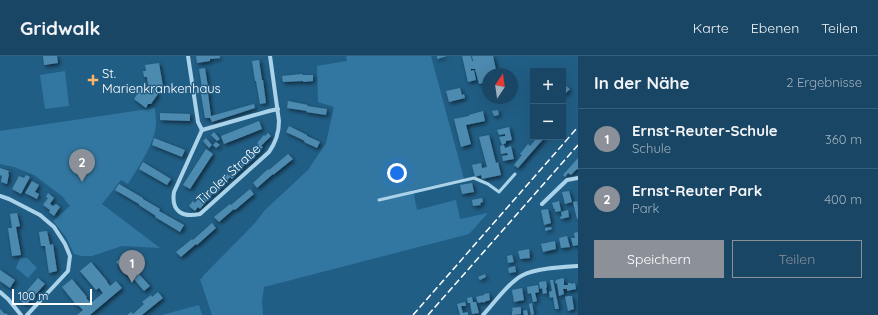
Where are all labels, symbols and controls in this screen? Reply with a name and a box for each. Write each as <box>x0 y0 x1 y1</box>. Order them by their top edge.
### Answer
text: Gridwalk <box>20 16 100 40</box>
text: Karte <box>693 19 729 37</box>
text: Ebenen <box>751 19 799 37</box>
text: Teilen <box>821 19 858 37</box>
place label: St. Marienkrankenhaus <box>102 65 221 96</box>
north arrow <box>482 68 518 104</box>
map controls <box>530 68 566 140</box>
button: + <box>530 68 566 104</box>
text: In der Nähe <box>594 72 690 93</box>
marker: St. Marienkrankenhaus <box>87 74 99 86</box>
text: 2 Ergebnisse <box>786 74 862 90</box>
button: − <box>530 104 566 140</box>
text: Ernst-Reuter-Schule <box>632 121 778 140</box>
text: 1 <box>604 131 610 147</box>
text: 360 m <box>825 131 862 147</box>
street label: Tiroler Straße <box>193 140 263 208</box>
text: Schule <box>632 140 671 156</box>
pin: 2 <box>69 149 95 182</box>
your location <box>387 163 407 183</box>
text: Ernst-Reuter Park <box>632 181 762 200</box>
text: 2 <box>603 191 611 207</box>
text: 400 m <box>824 191 862 207</box>
text: Park <box>632 200 660 216</box>
button: Speichern <box>594 240 724 278</box>
button: Teilen <box>732 240 862 278</box>
pin: 1 <box>119 250 145 283</box>
scale bar <box>12 287 92 306</box>
text: 100 m <box>18 289 48 303</box>

